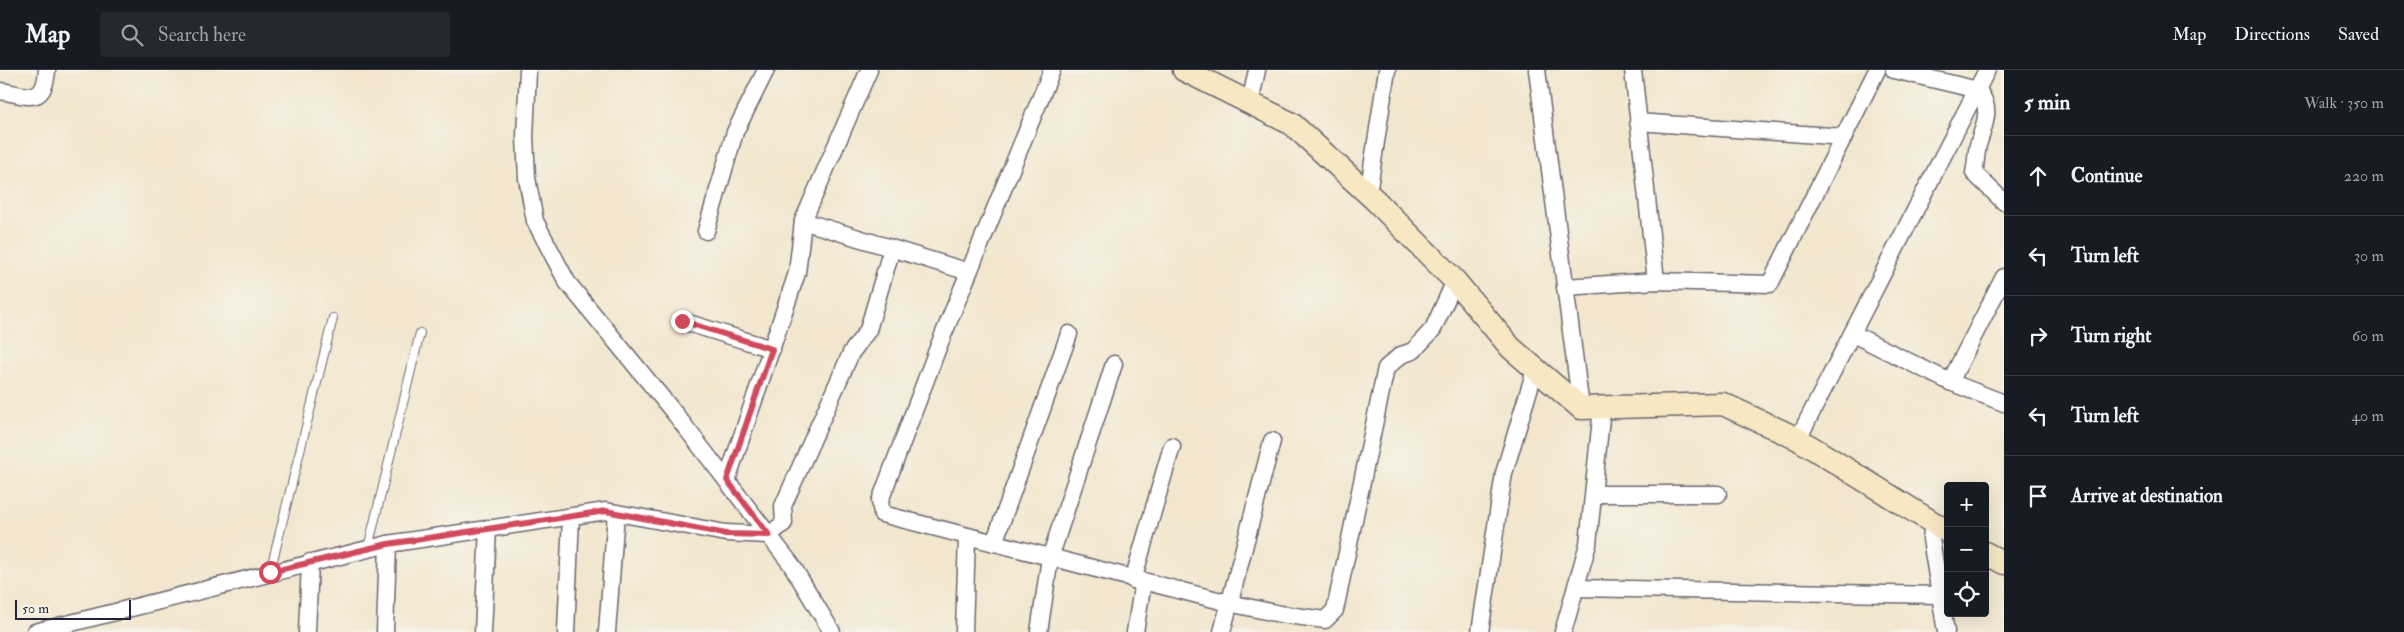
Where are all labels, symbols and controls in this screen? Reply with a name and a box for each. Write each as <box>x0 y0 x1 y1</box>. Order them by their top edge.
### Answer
search box <box>100 12 450 57</box>
text: Map <box>25 19 70 50</box>
icon: search <box>118 21 146 49</box>
text: Search here <box>158 23 246 47</box>
text: Map <box>2173 23 2206 46</box>
text: Directions <box>2234 23 2310 46</box>
text: Saved <box>2338 23 2379 46</box>
text: 5 min <box>2024 89 2070 116</box>
text: Walk · 350 m <box>2304 93 2384 113</box>
icon: ahead <box>2024 162 2052 190</box>
text: Continue <box>2071 164 2142 188</box>
text: 220 m <box>2344 166 2384 186</box>
icon: left <box>2024 242 2052 270</box>
text: Turn left <box>2071 244 2139 268</box>
text: 30 m <box>2354 246 2384 266</box>
route end <box>671 310 694 333</box>
icon: right <box>2024 322 2052 350</box>
text: Turn right <box>2071 324 2151 348</box>
text: 60 m <box>2352 326 2384 346</box>
icon: left <box>2024 402 2052 430</box>
text: Turn left <box>2071 404 2139 428</box>
text: 40 m <box>2351 406 2384 426</box>
map controls <box>1944 482 1989 617</box>
button: + <box>1944 482 1989 527</box>
icon: arrive <box>2024 482 2052 510</box>
text: Arrive at destination <box>2071 484 2223 508</box>
button: − <box>1944 527 1989 572</box>
route start <box>259 561 282 584</box>
button: locate <box>1944 572 1989 617</box>
scale bar <box>15 597 131 620</box>
text: 50 m <box>22 600 49 617</box>

